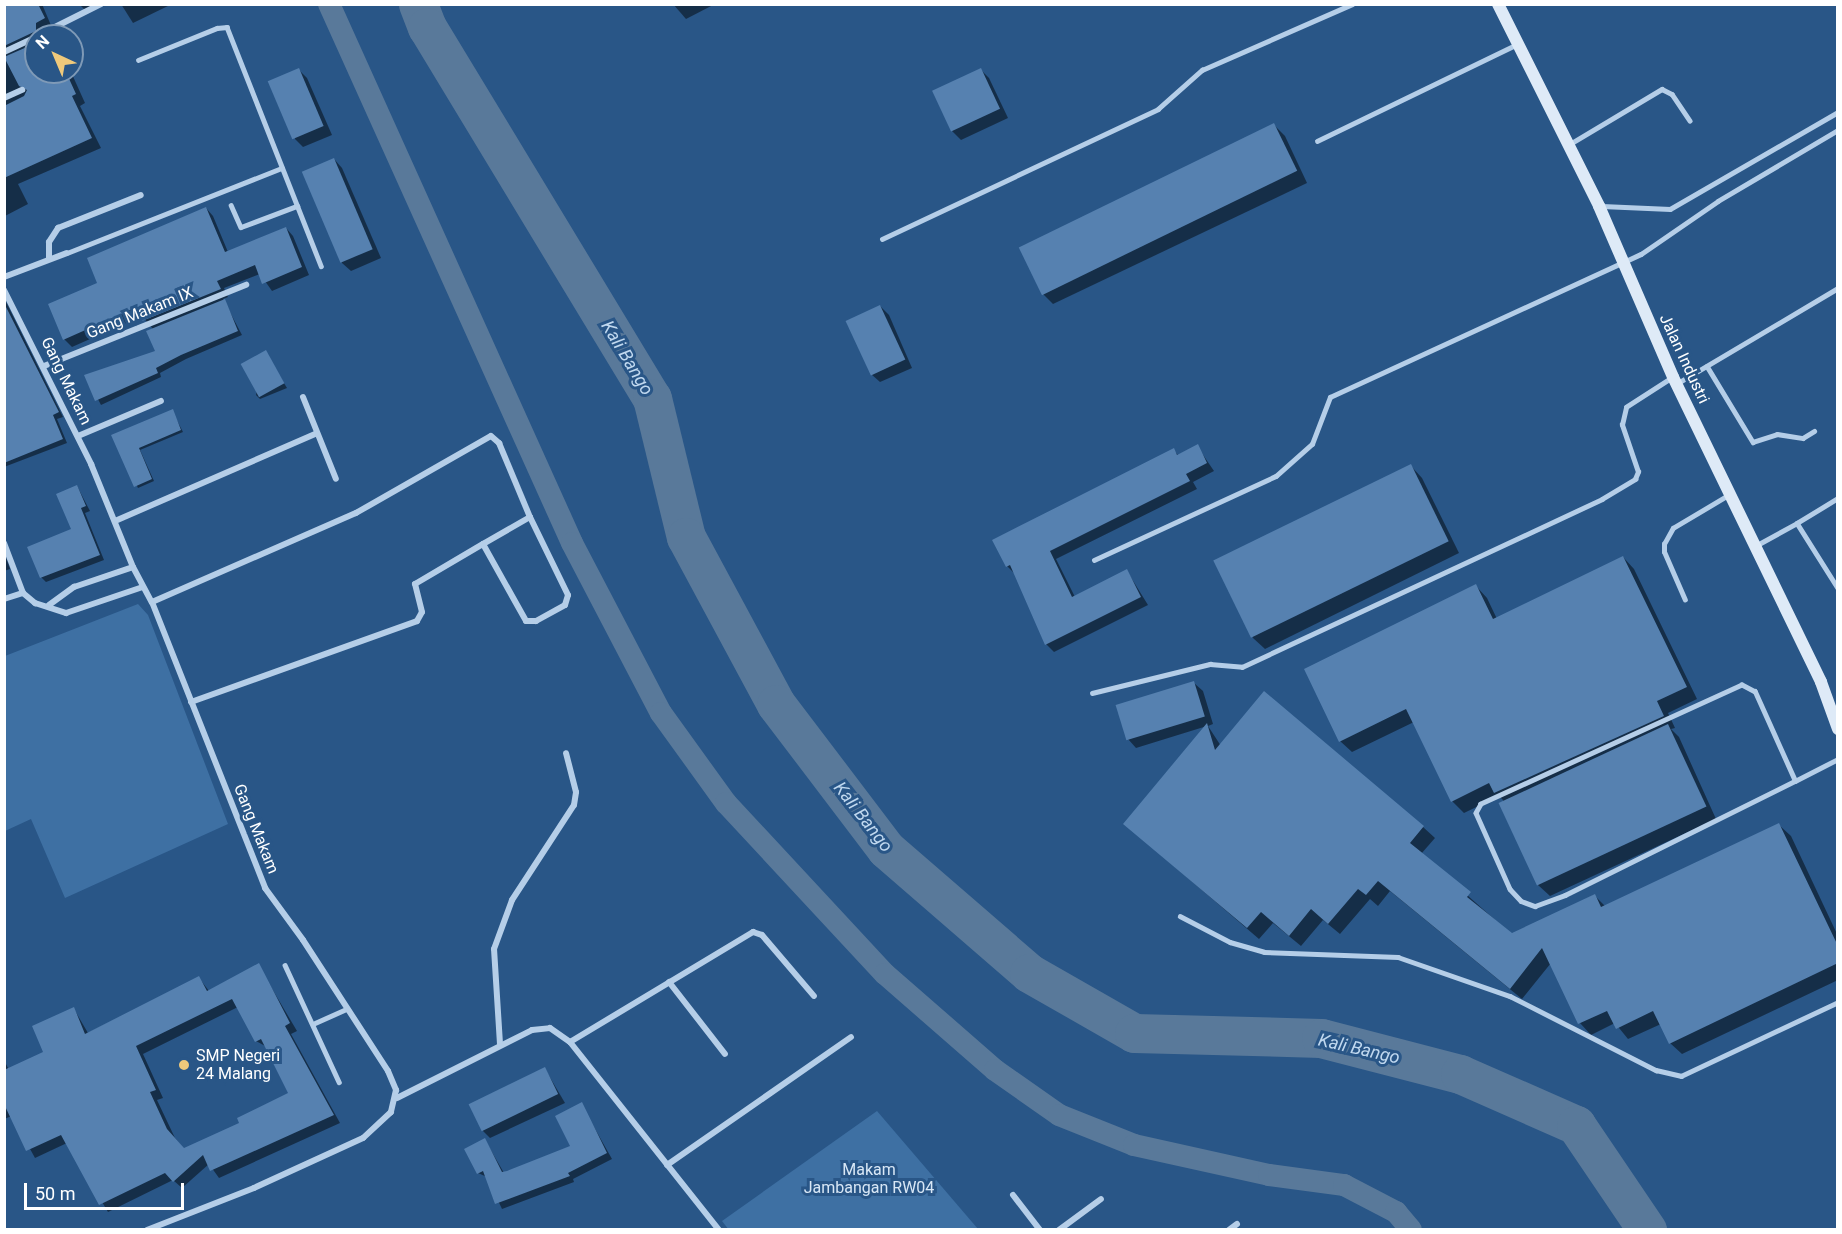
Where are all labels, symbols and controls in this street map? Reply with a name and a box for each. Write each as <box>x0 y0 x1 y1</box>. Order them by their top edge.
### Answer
north arrow <box>24 24 84 84</box>
text: N <box>32 31 53 53</box>
street label: Gang Makam IX <box>84 283 196 343</box>
street label: Jalan Industri <box>1655 311 1713 407</box>
water label: Kali Bango <box>596 317 658 399</box>
street label: Gang Makam <box>37 334 95 428</box>
water label: Kali Bango <box>829 778 897 856</box>
street label: Gang Makam <box>229 781 283 877</box>
water label: Kali Bango <box>1316 1029 1402 1069</box>
place label: SMP Negeri 24 Malang <box>196 1046 280 1084</box>
marker: SMP Negeri 24 Malang <box>177 1058 191 1072</box>
park label: Makam Jambangan RW04 <box>804 1160 934 1198</box>
scale bar <box>27 1171 188 1209</box>
text: 50 m <box>35 1183 75 1204</box>

